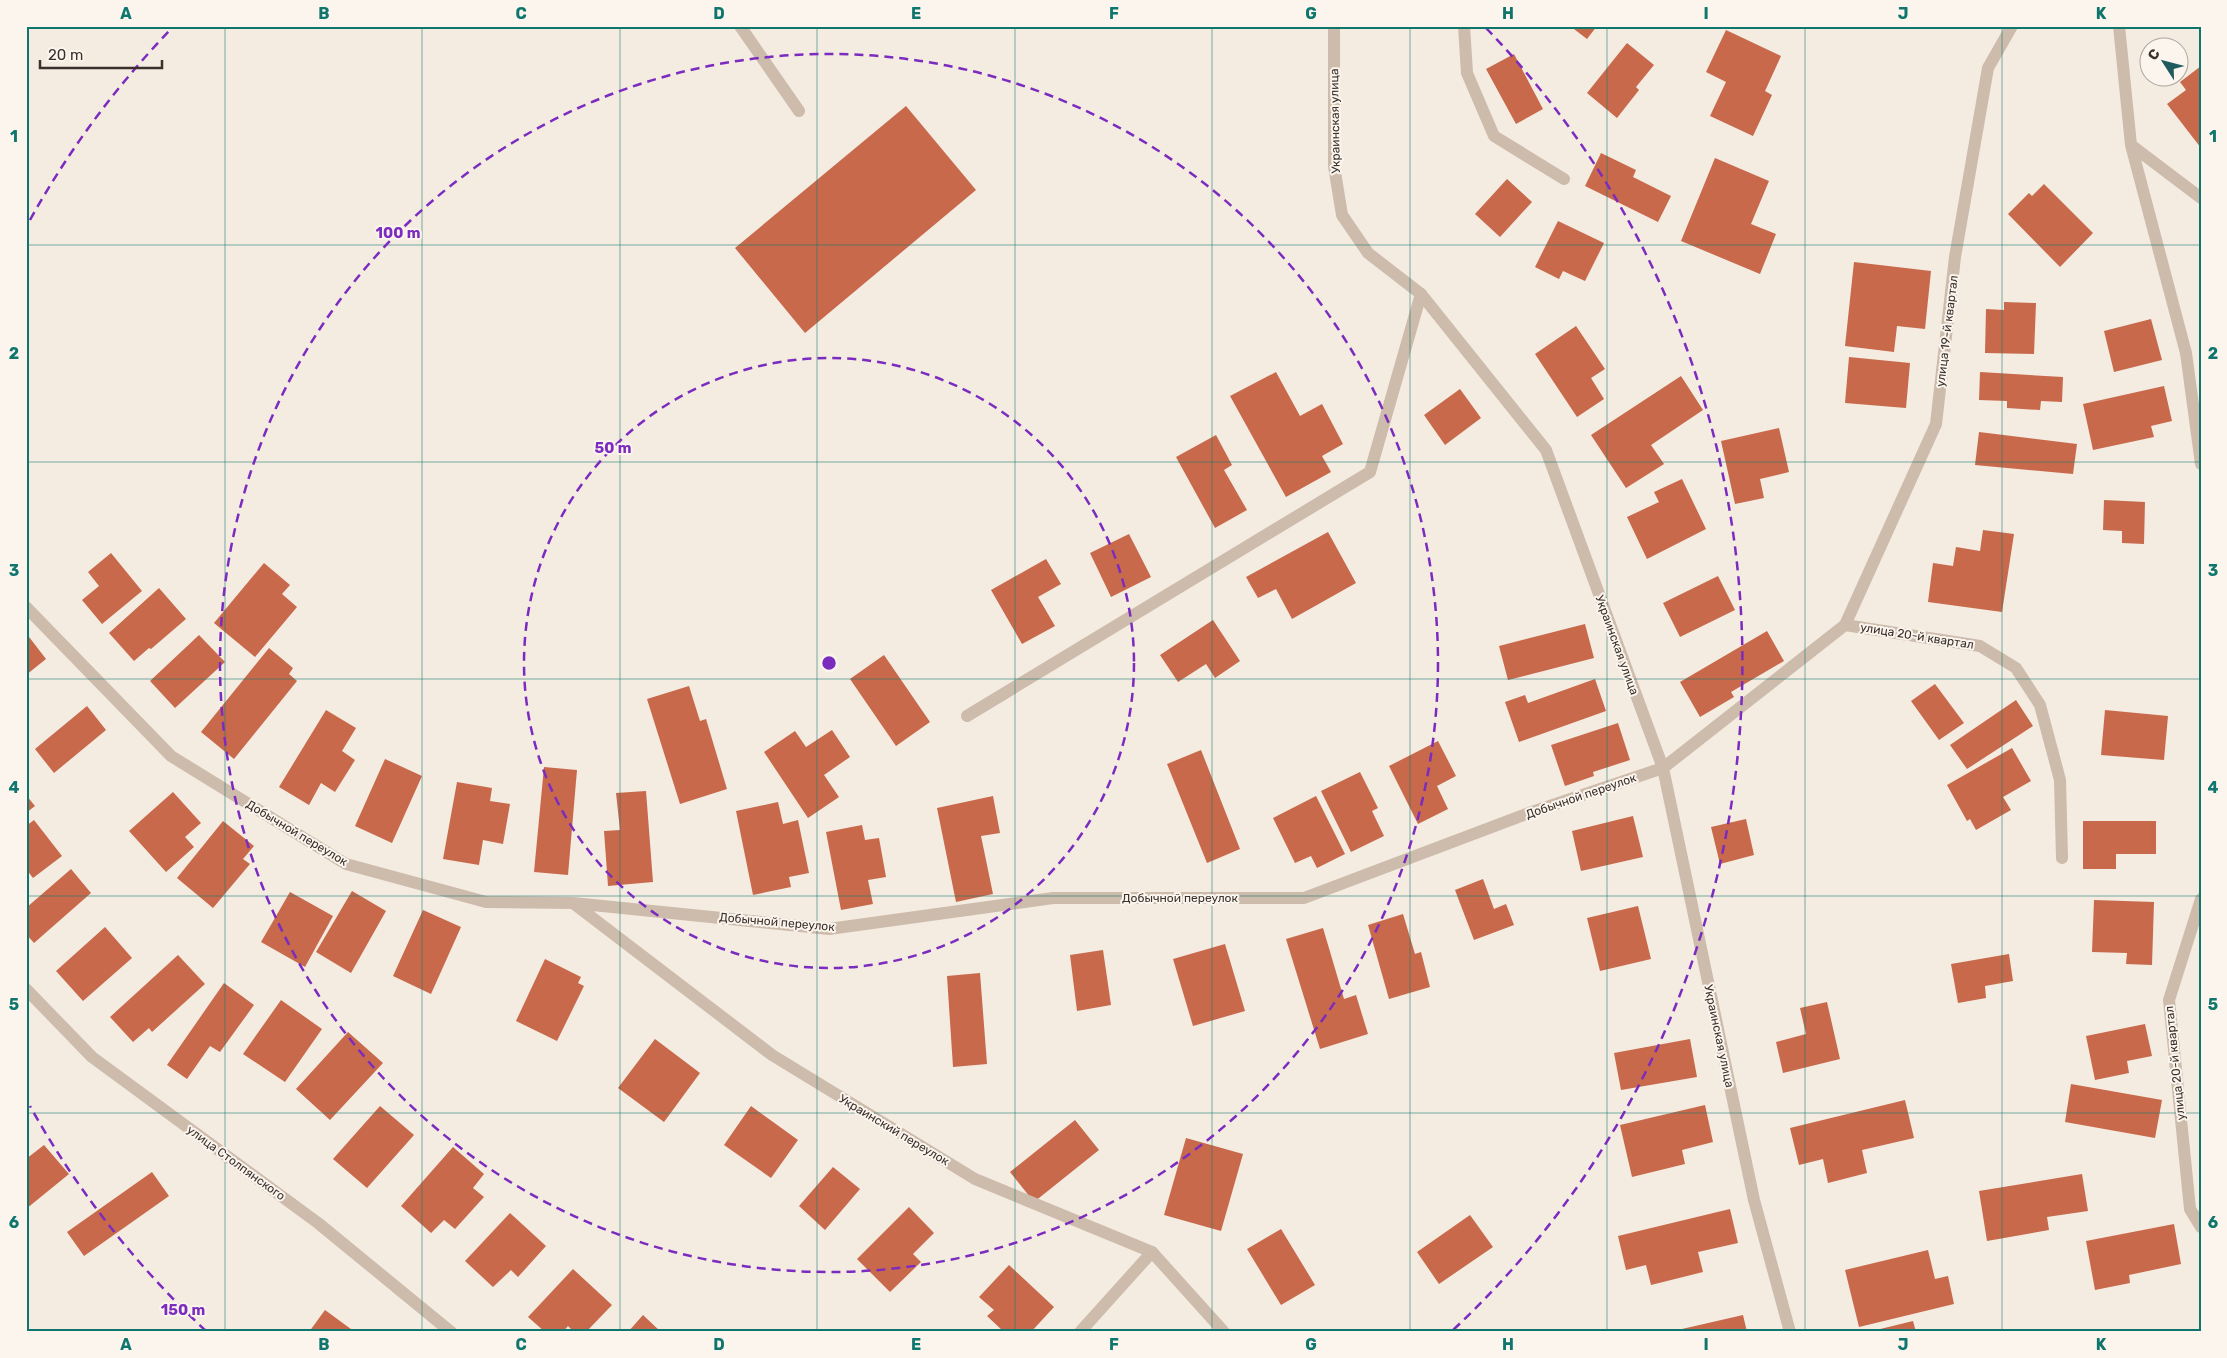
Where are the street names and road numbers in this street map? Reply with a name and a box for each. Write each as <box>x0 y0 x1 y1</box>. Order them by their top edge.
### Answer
street label: Украинская улица <box>1327 68 1343 174</box>
street label: улица 19-й квартал <box>1933 274 1961 388</box>
street label: Украинская улица <box>1592 593 1642 697</box>
street label: улица 20-й квартал <box>1859 620 1975 652</box>
street label: Добычной переулок <box>1524 770 1639 821</box>
street label: Добычной переулок <box>244 797 351 869</box>
street label: Добычной переулок <box>1122 891 1238 905</box>
street label: Добычной переулок <box>719 910 836 934</box>
street label: Украинская улица <box>1701 983 1737 1089</box>
street label: улица 20-й квартал <box>2162 1005 2188 1121</box>
street label: Украинский переулок <box>836 1092 952 1169</box>
street label: улица Столпянского <box>184 1123 288 1203</box>

